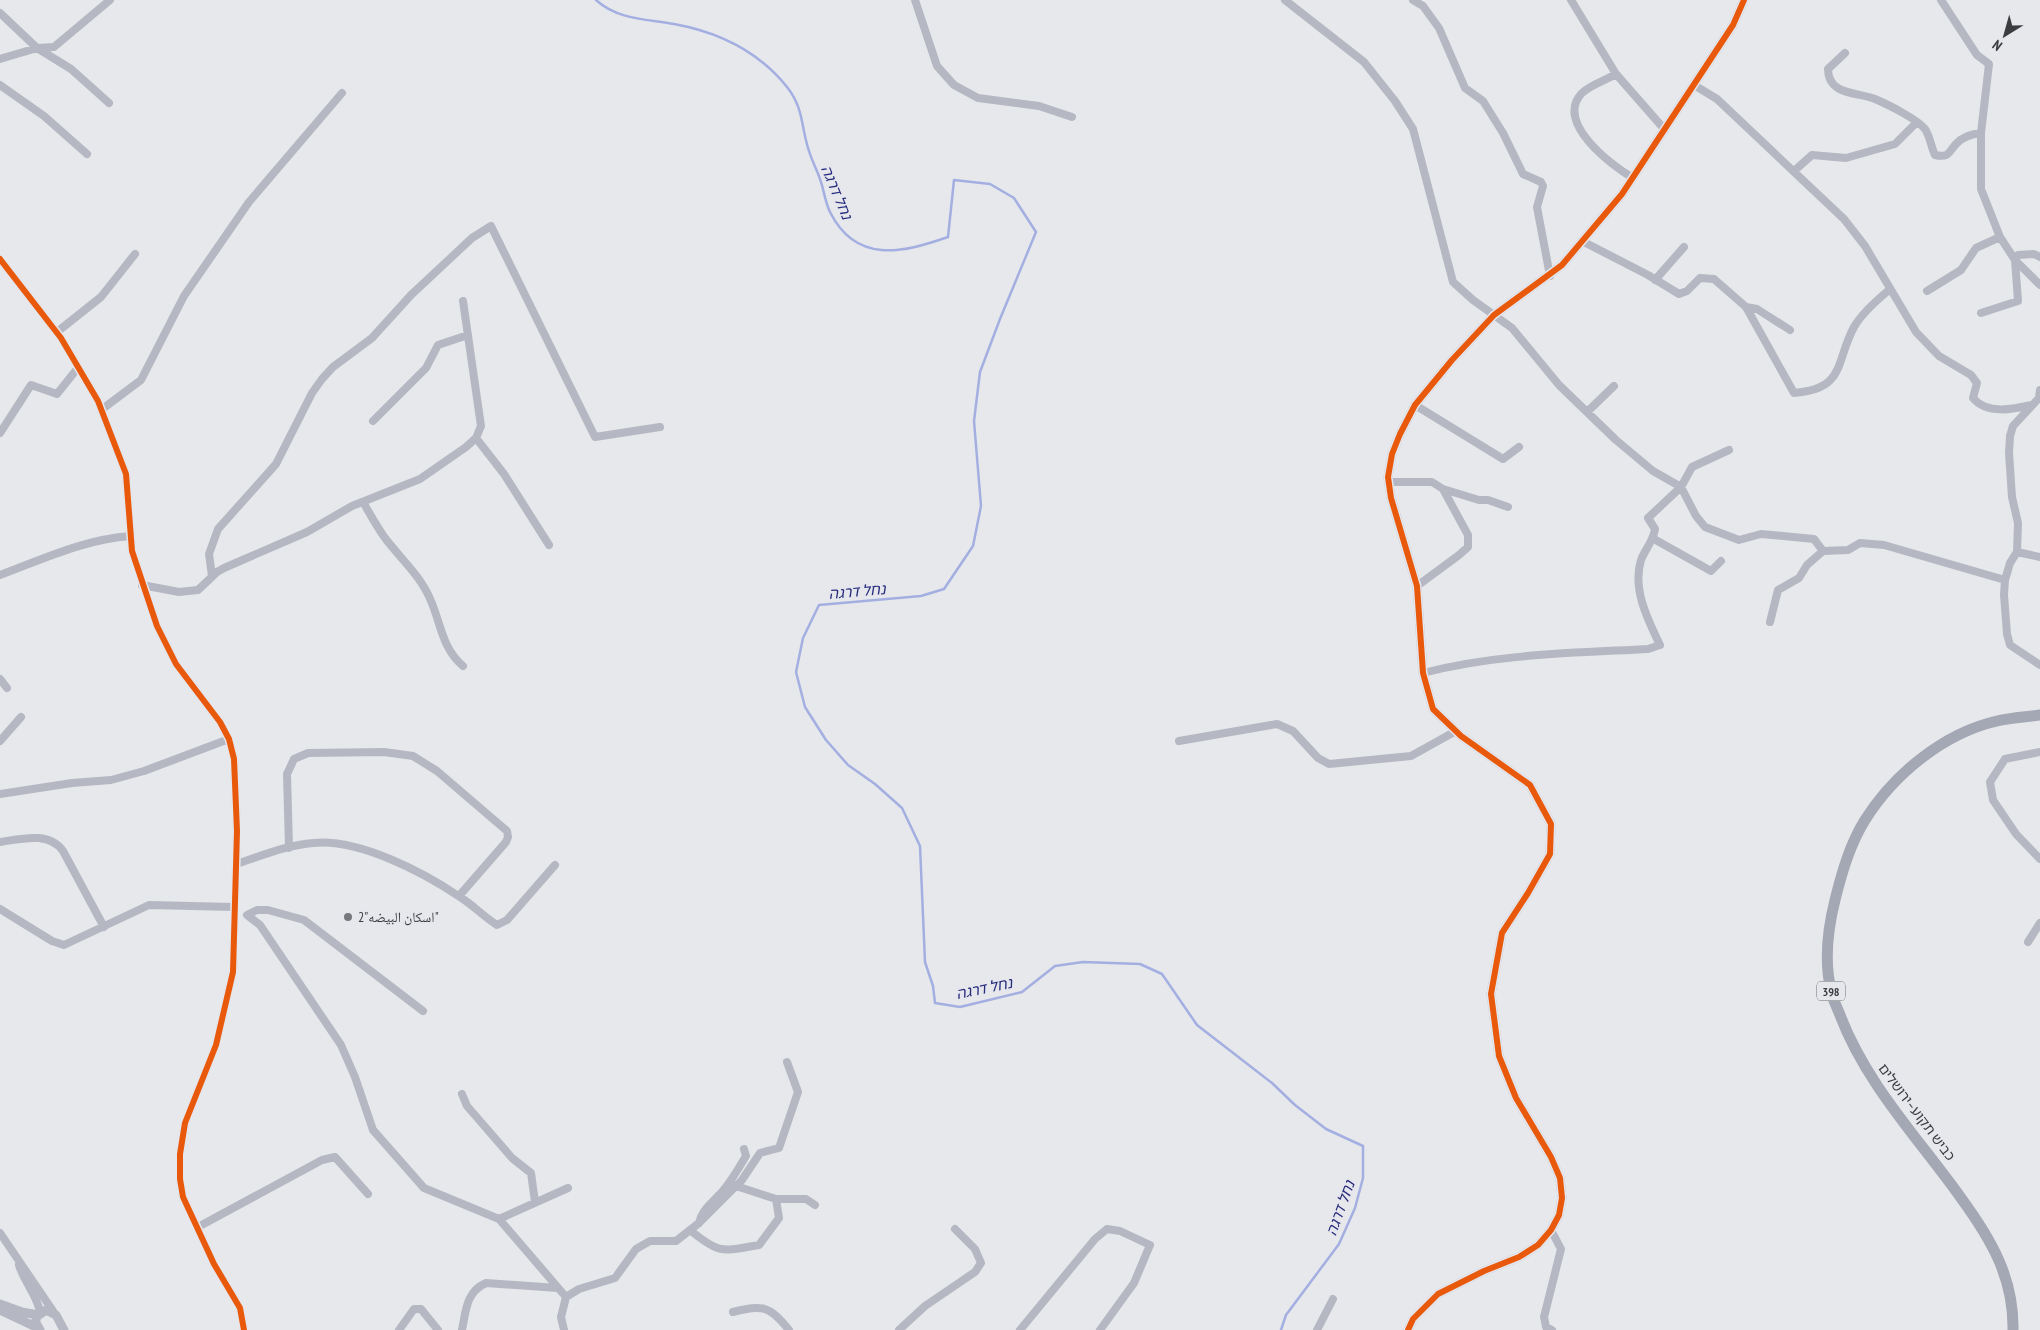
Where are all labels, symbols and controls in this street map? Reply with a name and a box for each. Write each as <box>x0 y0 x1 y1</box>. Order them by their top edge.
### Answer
north arrow <box>1980 10 2030 60</box>
text: N <box>1989 36 2006 55</box>
water label: נחל דרגה <box>817 162 857 223</box>
water label: נחל דרגה <box>828 579 888 603</box>
place label: اسكان البيضه"2" <box>358 908 439 926</box>
marker: اسكان البيضه"2" <box>342 911 354 923</box>
water label: נחל דרגה <box>954 973 1015 1003</box>
road number: 398 <box>1817 981 1845 1000</box>
street label: כביש תקוע–ירושלים <box>1875 1060 1959 1164</box>
water label: נחל דרגה <box>1321 1177 1359 1238</box>

